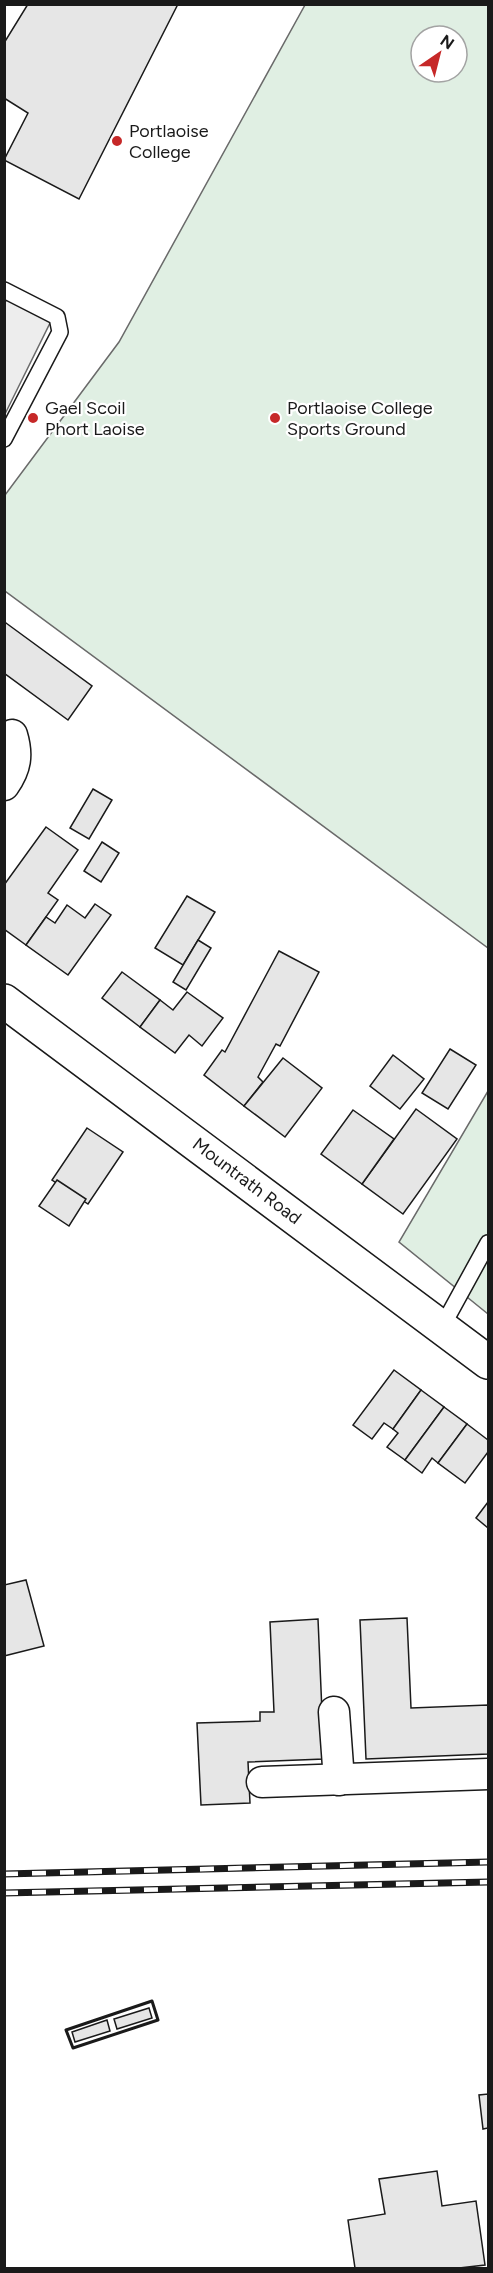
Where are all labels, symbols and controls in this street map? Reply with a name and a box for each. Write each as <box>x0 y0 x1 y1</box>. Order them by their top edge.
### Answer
north arrow <box>409 24 469 84</box>
text: N <box>437 31 458 53</box>
place label: Portlaoise College <box>129 120 209 163</box>
marker: Portlaoise College <box>110 134 124 148</box>
place label: Gael Scoil Phort Laoise <box>45 397 145 440</box>
place label: Portlaoise College Sports Ground <box>287 397 433 440</box>
marker: Gael Scoil Phort Laoise <box>26 411 40 425</box>
marker: Portlaoise College Sports Ground <box>268 411 282 425</box>
street label: Mountrath Road <box>188 1133 306 1229</box>

